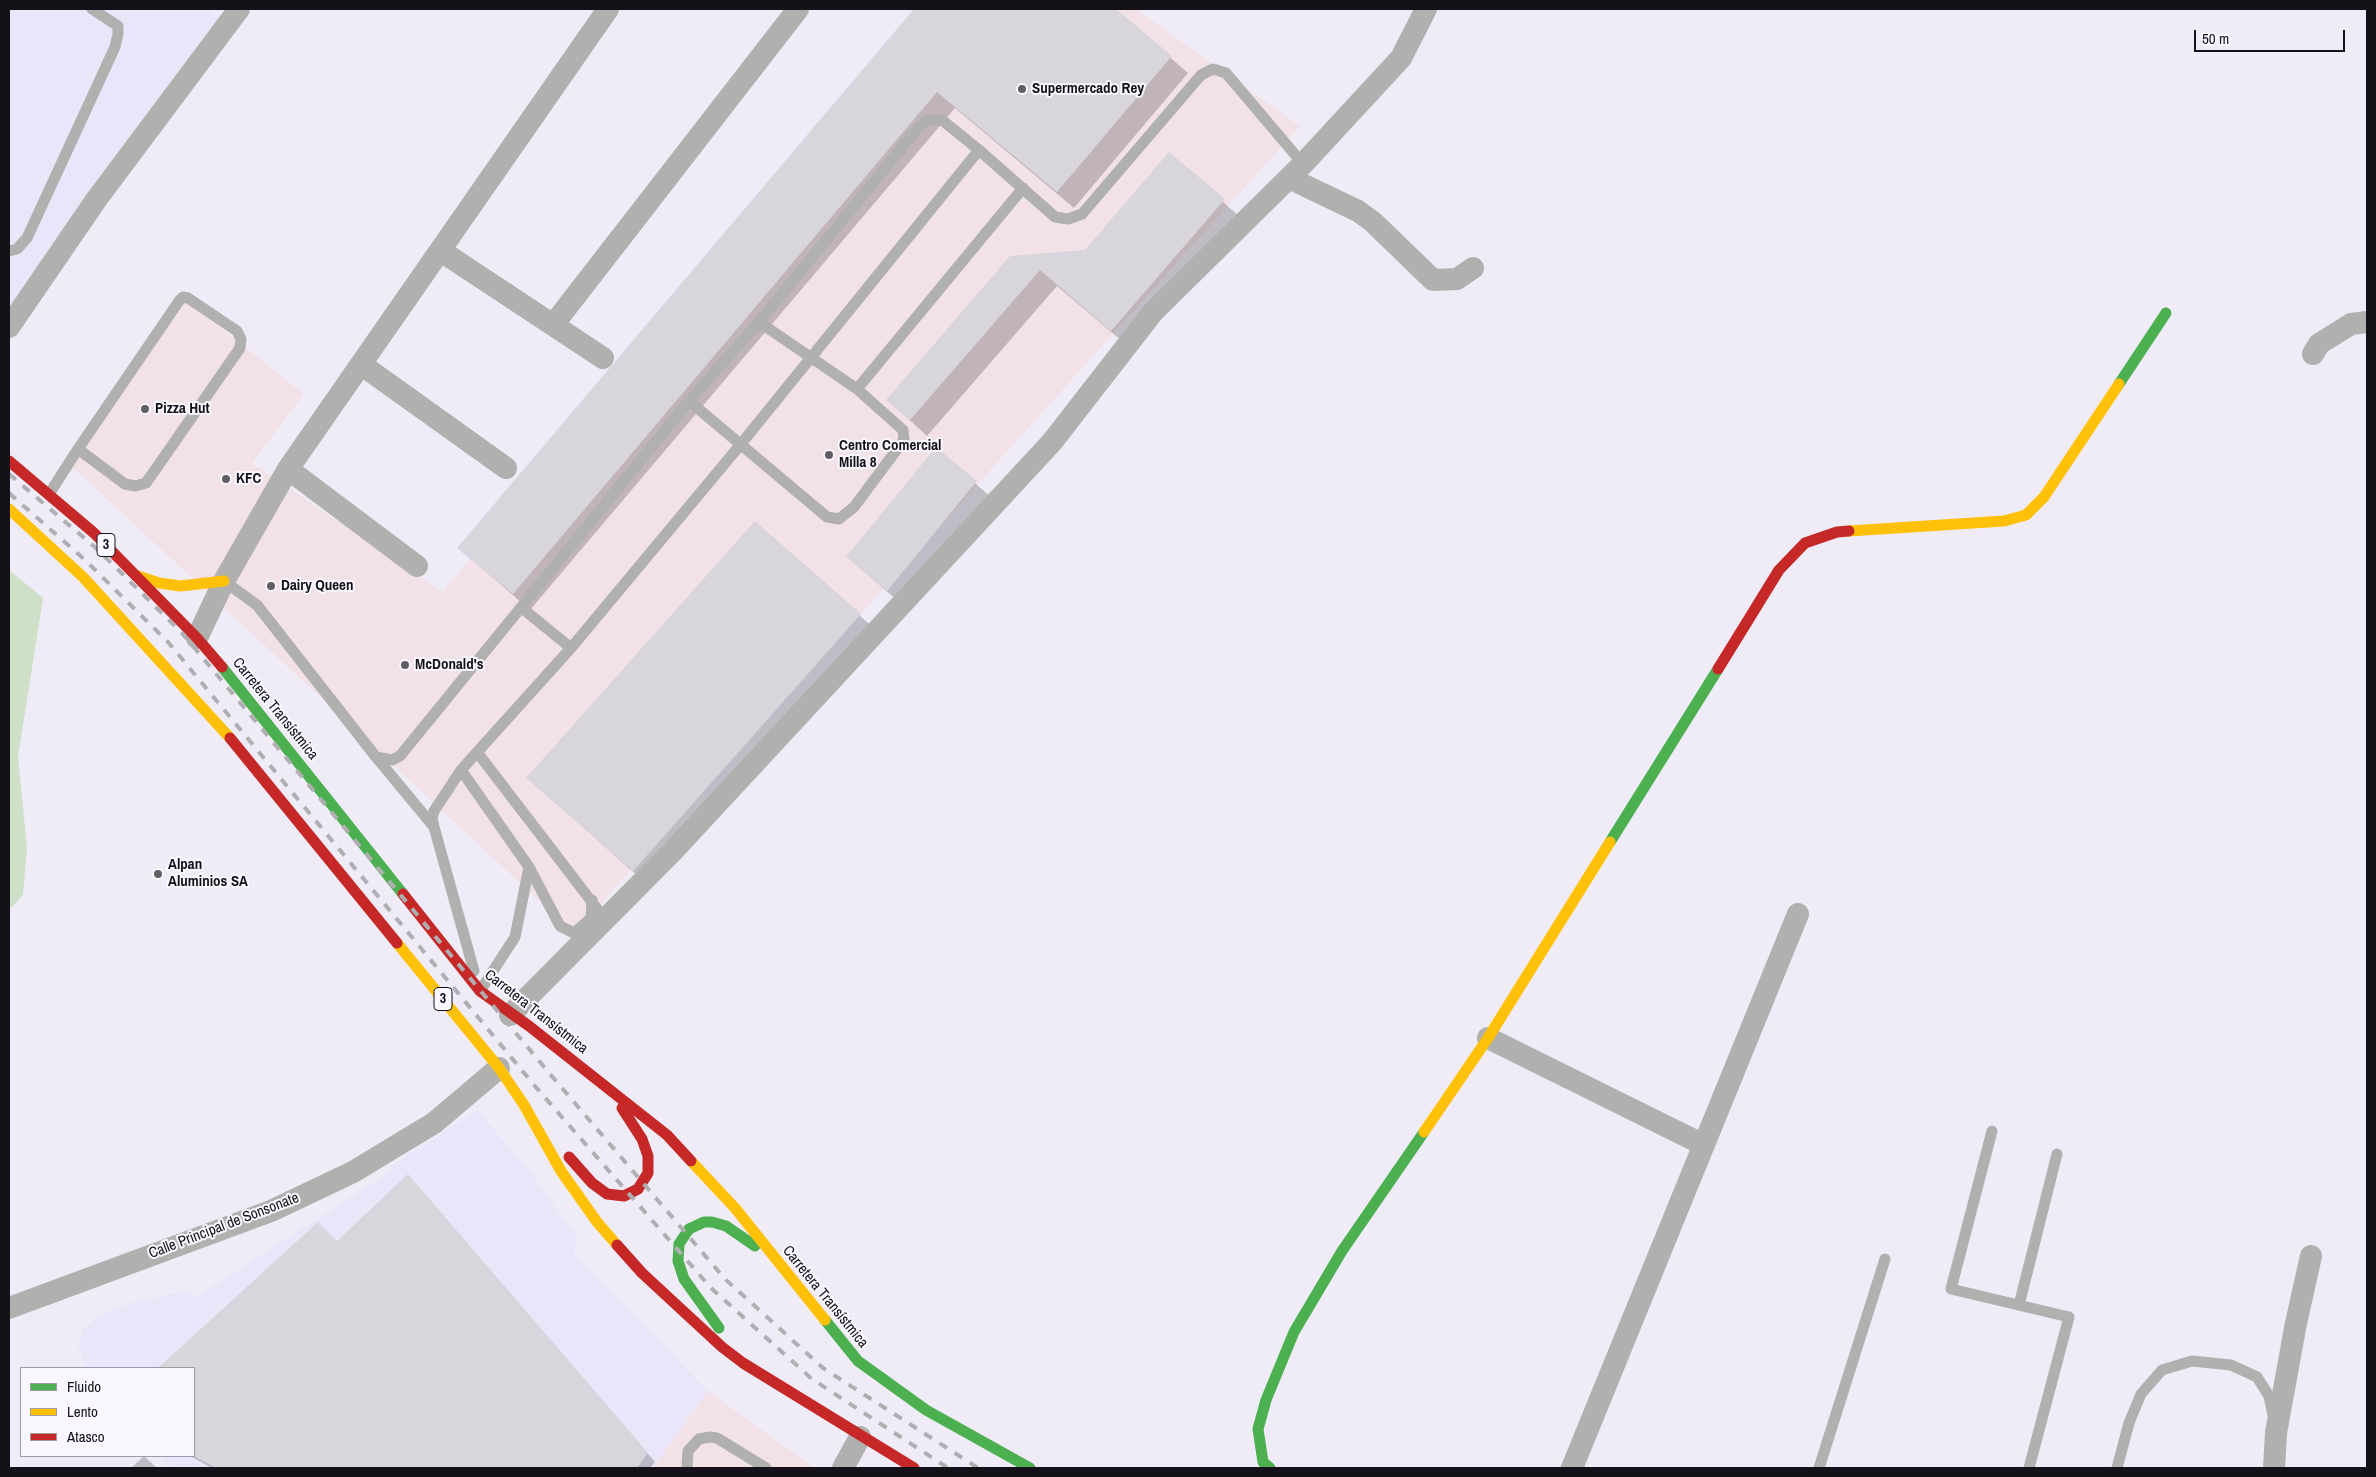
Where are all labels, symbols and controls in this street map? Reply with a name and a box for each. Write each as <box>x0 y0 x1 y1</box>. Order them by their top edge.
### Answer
scale bar <box>2196 20 2347 52</box>
text: 50 m <box>2202 28 2229 49</box>
place label: Supermercado Rey <box>1032 80 1144 98</box>
marker: Supermercado Rey <box>1016 83 1028 95</box>
place label: Pizza Hut <box>155 400 210 418</box>
marker: Pizza Hut <box>139 403 151 415</box>
place label: Centro Comercial Milla 8 <box>839 437 942 472</box>
marker: Centro Comercial Milla 8 <box>823 449 835 461</box>
place label: KFC <box>236 470 261 488</box>
marker: KFC <box>220 473 232 485</box>
road number: 3 <box>97 534 115 556</box>
place label: Dairy Queen <box>281 577 353 595</box>
marker: Dairy Queen <box>265 580 277 592</box>
street label: Carretera Transístmica <box>228 654 322 764</box>
place label: McDonald's <box>415 656 484 674</box>
marker: McDonald's <box>399 659 411 671</box>
place label: Alpan Aluminios SA <box>168 856 248 891</box>
marker: Alpan Aluminios SA <box>152 868 164 880</box>
street label: Carretera Transístmica <box>481 966 591 1058</box>
road number: 3 <box>434 988 452 1011</box>
street label: Calle Principal de Sonsonate <box>146 1189 302 1263</box>
street label: Carretera Transístmica <box>778 1242 872 1352</box>
legend <box>20 1367 195 1457</box>
text: Fluido <box>67 1376 101 1397</box>
text: Lento <box>67 1401 98 1422</box>
text: Atasco <box>67 1426 105 1447</box>

